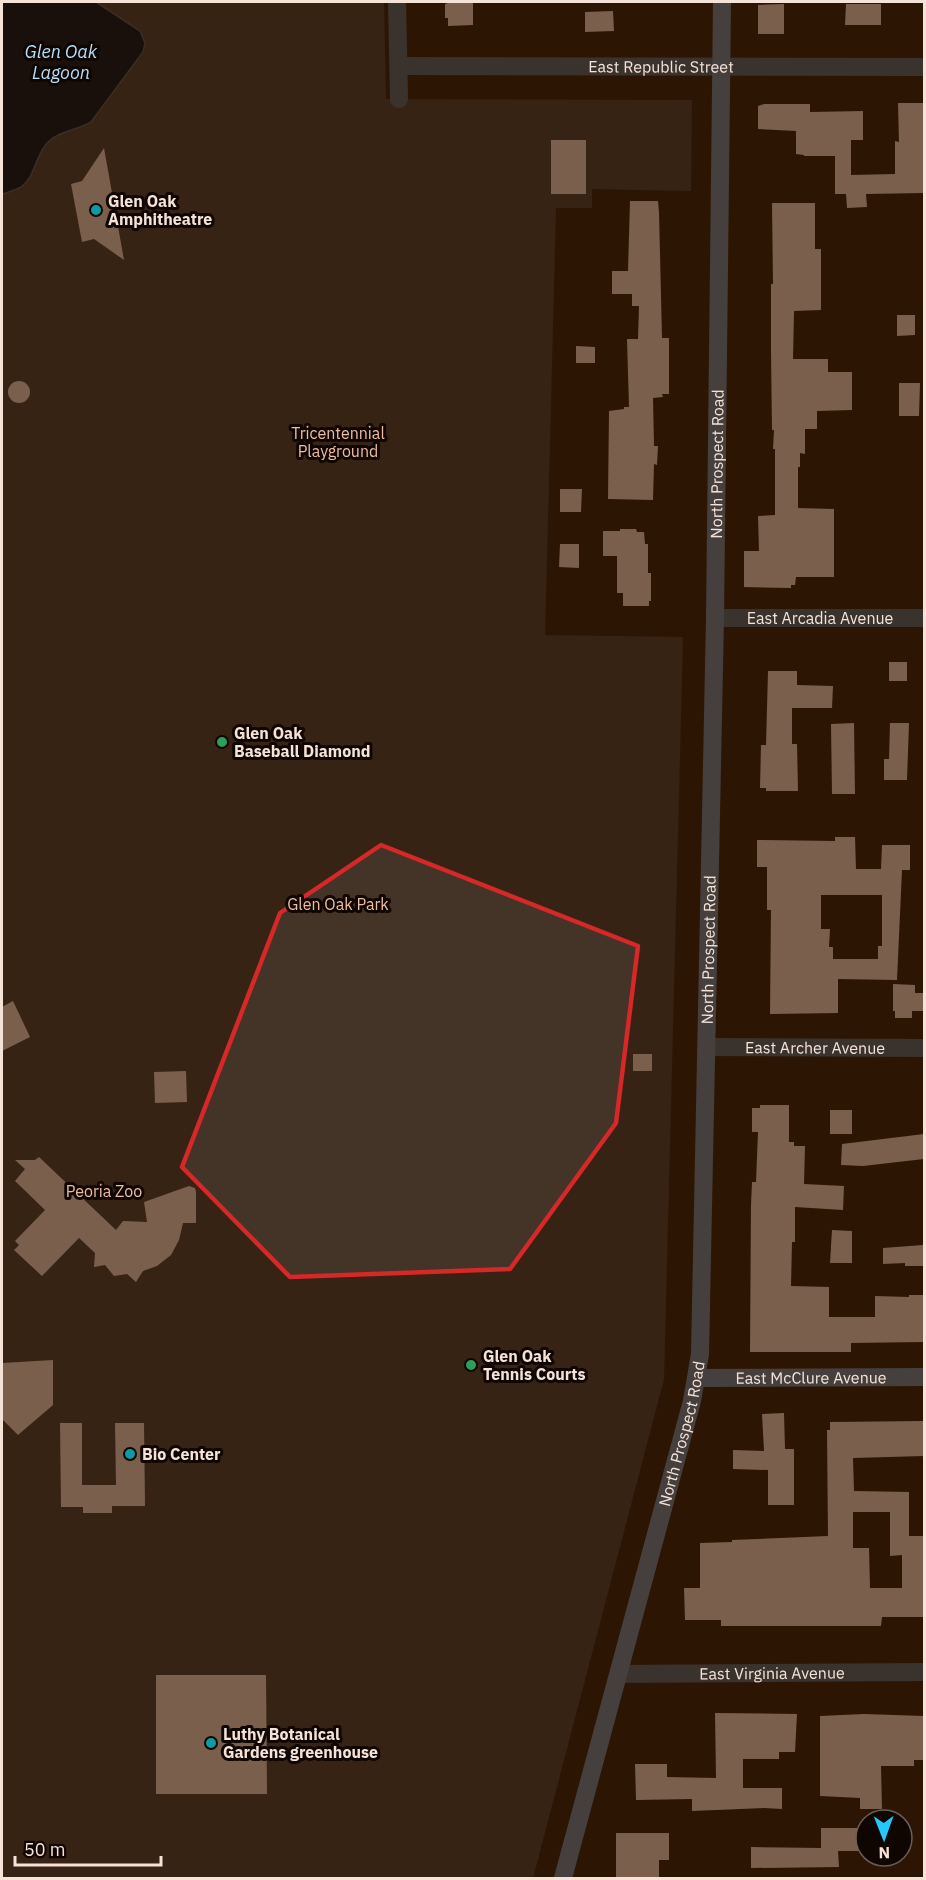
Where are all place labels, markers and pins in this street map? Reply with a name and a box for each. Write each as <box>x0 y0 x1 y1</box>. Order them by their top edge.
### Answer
place label: Glen Oak Amphitheatre <box>108 191 212 229</box>
marker: Glen Oak Amphitheatre <box>89 203 103 217</box>
place label: Glen Oak Baseball Diamond <box>234 723 370 761</box>
marker: Glen Oak Baseball Diamond <box>215 735 229 749</box>
place label: Glen Oak Tennis Courts <box>483 1346 585 1384</box>
marker: Glen Oak Tennis Courts <box>464 1358 478 1372</box>
place label: Bio Center <box>142 1444 221 1464</box>
marker: Bio Center <box>123 1447 137 1461</box>
place label: Luthy Botanical Gardens greenhouse <box>223 1724 378 1762</box>
marker: Luthy Botanical Gardens greenhouse <box>204 1736 218 1750</box>

